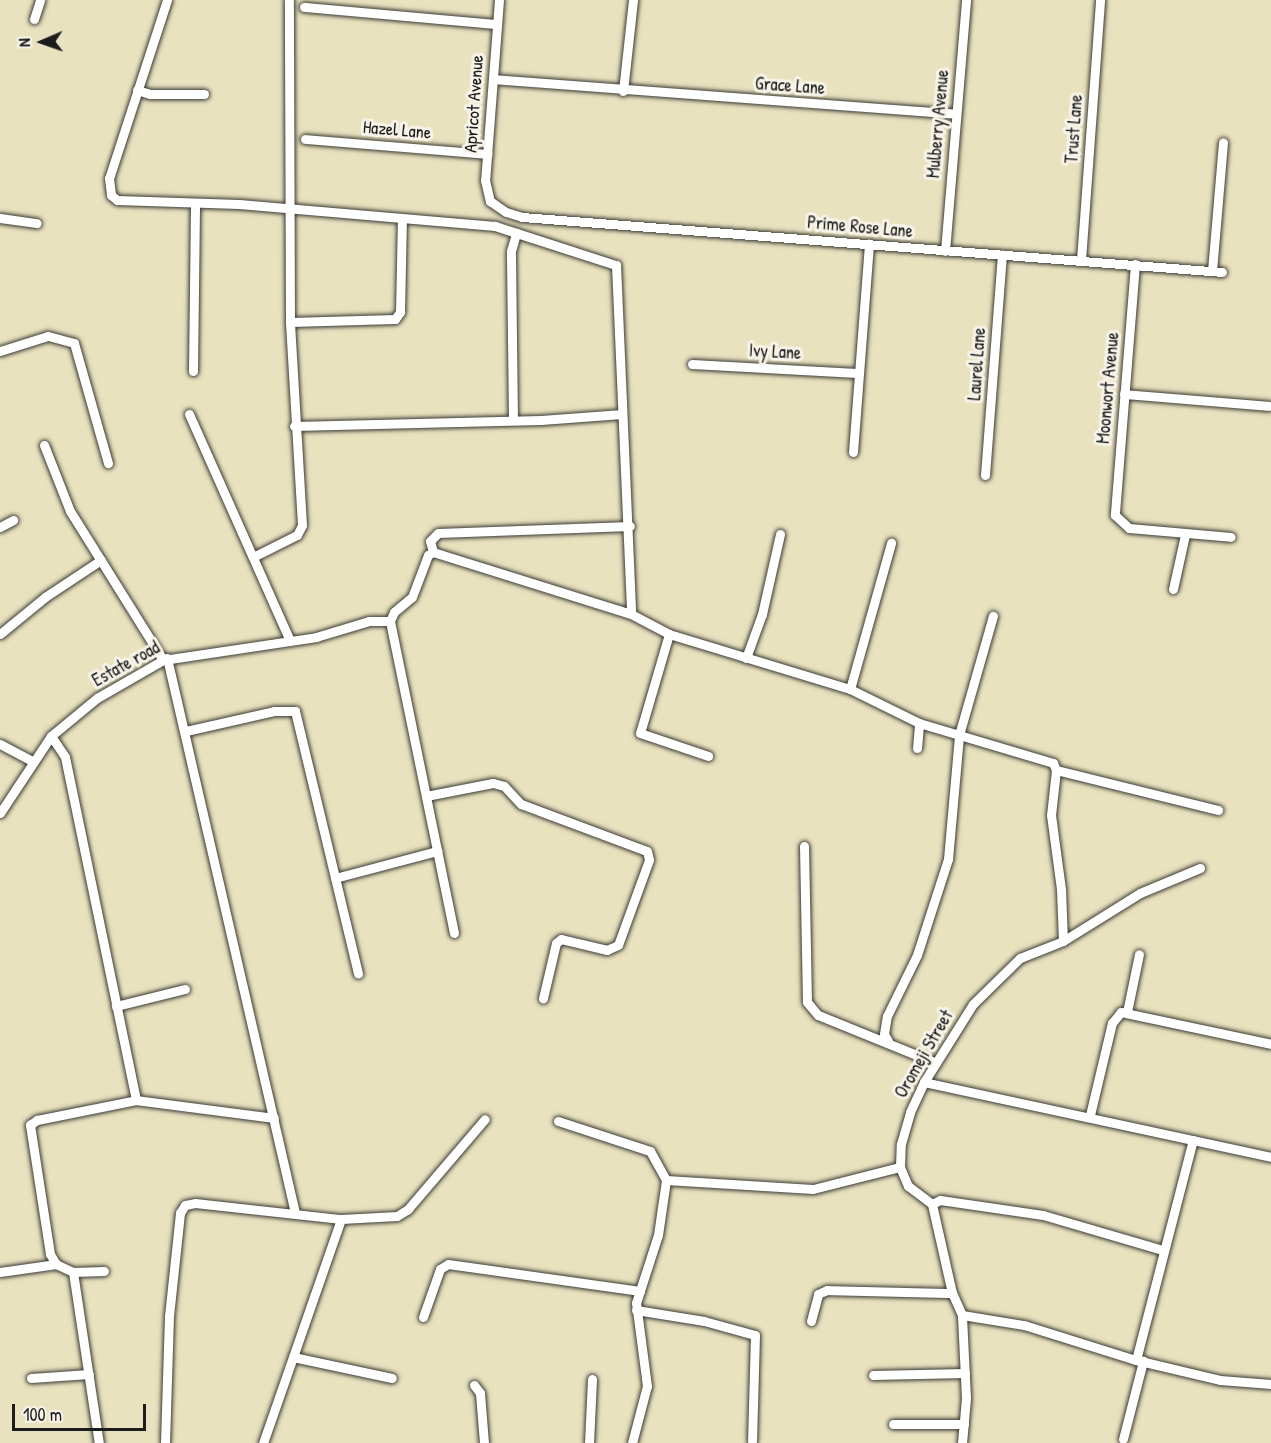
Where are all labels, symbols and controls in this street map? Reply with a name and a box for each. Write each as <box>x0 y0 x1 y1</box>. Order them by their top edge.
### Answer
north arrow <box>12 12 72 72</box>
text: N <box>13 38 35 47</box>
street label: Apricot Avenue <box>460 55 488 153</box>
street label: Mulberry Avenue <box>923 69 953 179</box>
street label: Grace Lane <box>754 73 826 99</box>
street label: Trust Lane <box>1061 94 1087 164</box>
street label: Hazel Lane <box>362 116 432 144</box>
street label: Prime Rose Lane <box>806 212 914 242</box>
street label: Laurel Lane <box>964 327 990 401</box>
street label: Moonwort Avenue <box>1092 331 1124 445</box>
street label: Ivy Lane <box>748 340 802 364</box>
street label: Estate road <box>88 637 164 691</box>
street label: Oromeji Street <box>890 1006 958 1102</box>
scale bar <box>15 1392 148 1430</box>
text: 100 m <box>23 1402 62 1427</box>

